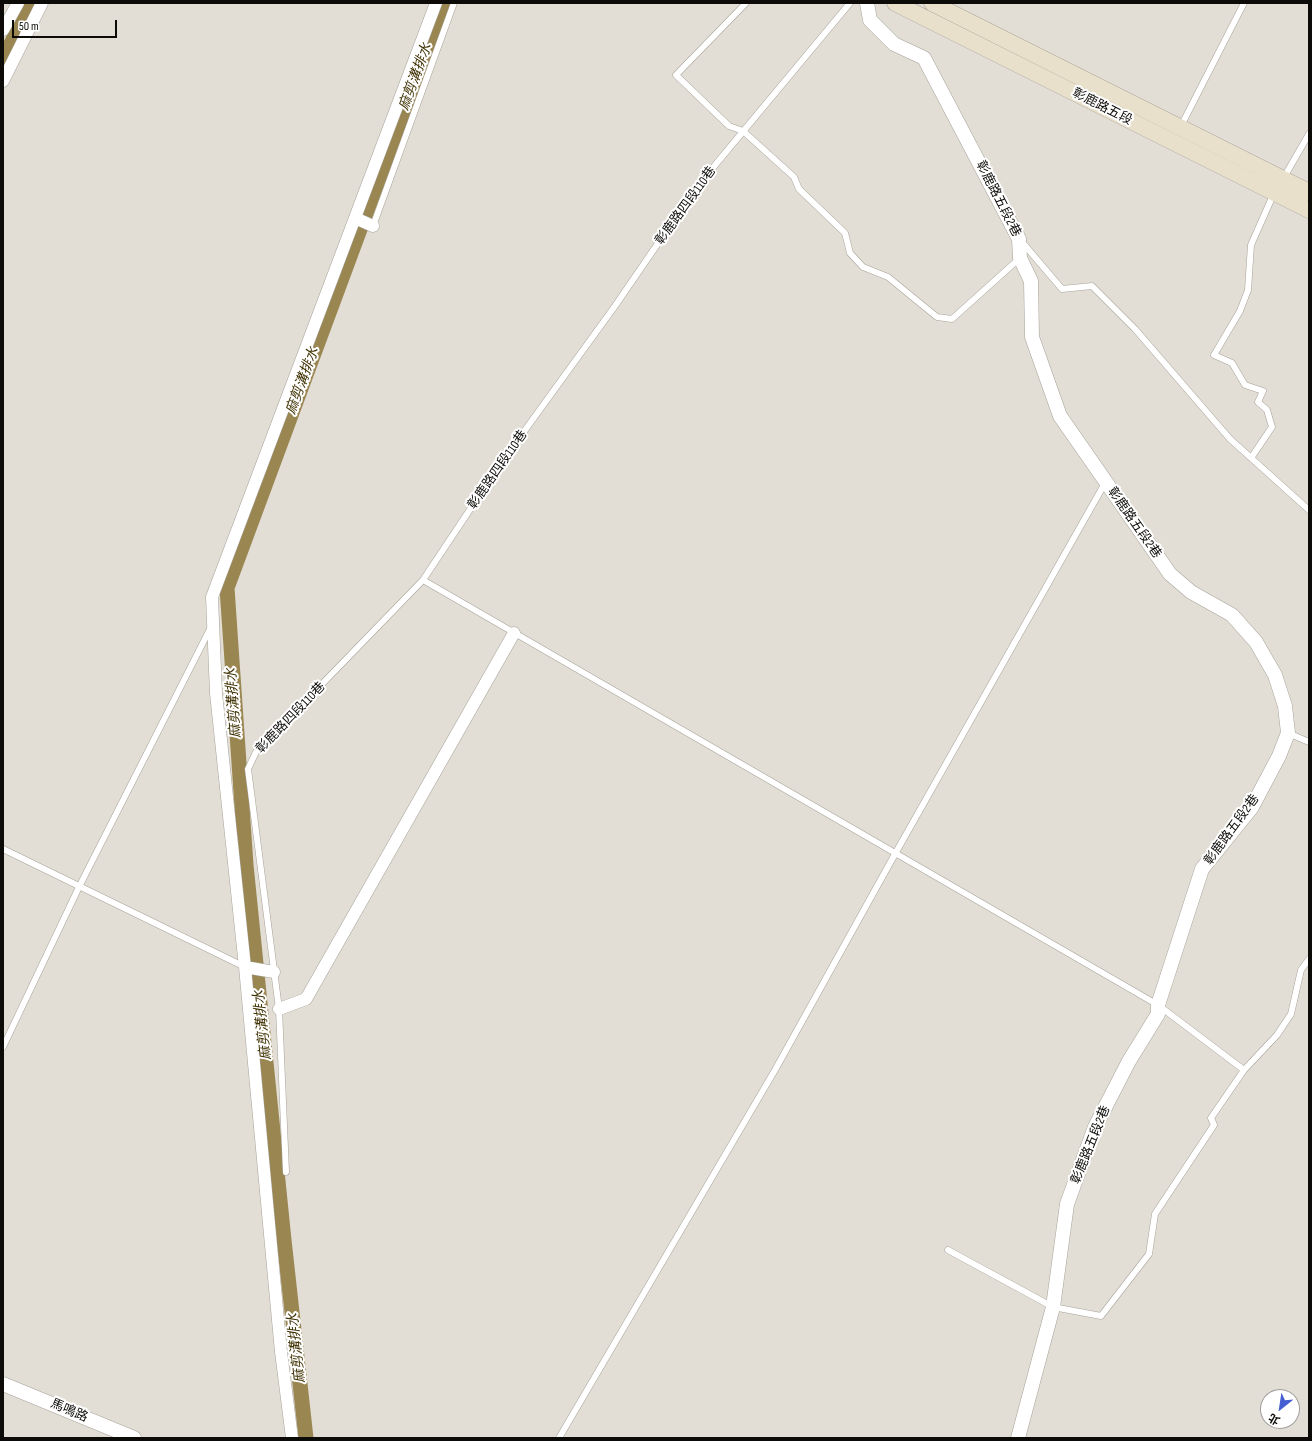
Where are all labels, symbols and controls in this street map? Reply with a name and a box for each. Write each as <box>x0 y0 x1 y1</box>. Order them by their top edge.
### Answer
scale bar <box>14 12 119 38</box>
text: 50 m <box>19 19 39 34</box>
water label: 麻剪溝排水 <box>396 41 436 113</box>
street label: 彰鹿路五段 <box>1070 85 1134 129</box>
street label: 彰鹿路五段2巷 <box>972 158 1024 240</box>
street label: 彰鹿路四段110巷 <box>652 164 720 248</box>
water label: 麻剪溝排水 <box>283 345 323 417</box>
street label: 彰鹿路四段110巷 <box>465 427 531 513</box>
street label: 彰鹿路五段2巷 <box>1104 484 1164 562</box>
water label: 麻剪溝排水 <box>223 667 245 739</box>
street label: 彰鹿路四段110巷 <box>253 679 329 757</box>
street label: 彰鹿路五段2巷 <box>1201 792 1263 868</box>
water label: 麻剪溝排水 <box>251 989 275 1061</box>
street label: 彰鹿路五段2巷 <box>1068 1103 1114 1187</box>
water label: 麻剪溝排水 <box>285 1312 309 1384</box>
north arrow <box>1260 1389 1300 1429</box>
street label: 馬鳴路 <box>48 1396 90 1426</box>
text: 北 <box>1266 1411 1282 1427</box>

